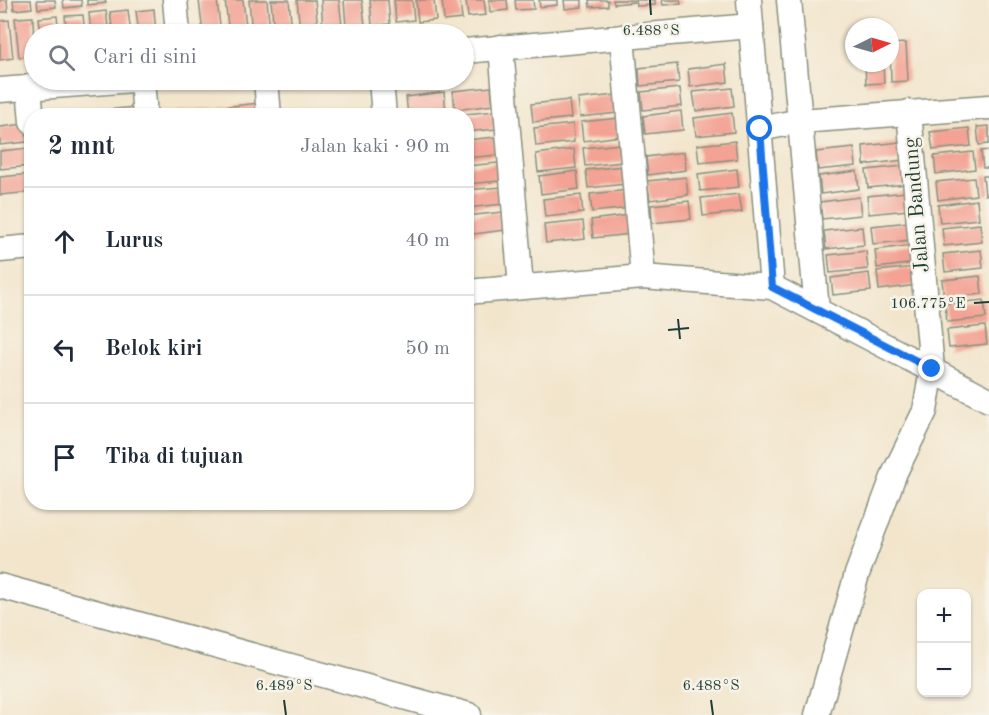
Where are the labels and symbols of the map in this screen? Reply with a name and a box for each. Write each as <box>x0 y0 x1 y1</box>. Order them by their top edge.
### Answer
north arrow <box>845 18 899 72</box>
text: 6.488°S <box>622 24 680 39</box>
route start <box>746 115 772 141</box>
street label: Jalan Bandung <box>901 136 933 274</box>
text: 106.775°E <box>890 297 966 312</box>
route end <box>918 355 944 381</box>
text: 6.489°S <box>255 679 313 694</box>
text: 6.488°S <box>682 679 740 694</box>

